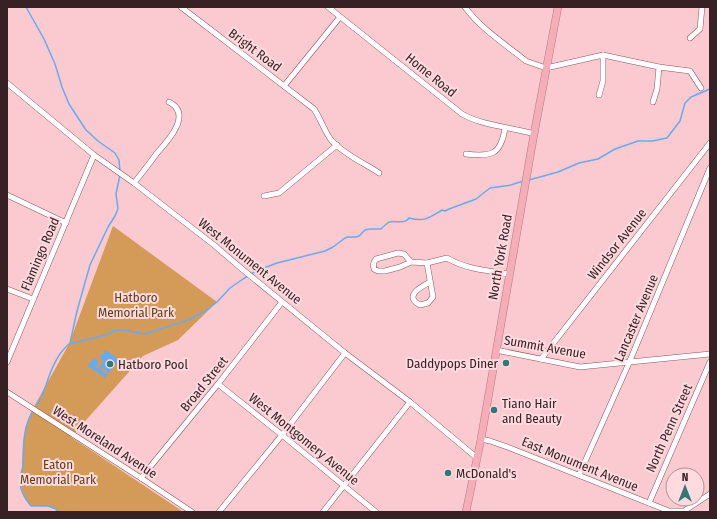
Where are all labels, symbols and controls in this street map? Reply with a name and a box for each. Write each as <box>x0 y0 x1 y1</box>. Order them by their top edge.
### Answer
street label: Bright Road <box>226 25 284 75</box>
street label: Home Road <box>403 50 459 100</box>
street label: Windsor Avenue <box>585 206 649 282</box>
street label: North York Road <box>485 213 515 301</box>
street label: Flamingo Road <box>18 215 62 293</box>
street label: West Monument Avenue <box>195 215 305 307</box>
street label: Lancaster Avenue <box>611 272 661 364</box>
park label: Hatboro Memorial Park <box>98 290 175 320</box>
street label: Summit Avenue <box>503 332 587 362</box>
street label: Broad Street <box>177 353 231 415</box>
place label: Daddypops Diner <box>407 356 498 371</box>
place label: Hatboro Pool <box>118 357 188 372</box>
marker: Daddypops Diner <box>501 358 511 368</box>
marker: Hatboro Pool <box>105 359 115 369</box>
street label: North Penn Street <box>643 381 695 474</box>
street label: West Montgomery Avenue <box>246 390 362 488</box>
place label: Tiano Hair and Beauty <box>502 396 562 426</box>
street label: West Moreland Avenue <box>50 403 160 481</box>
marker: Tiano Hair and Beauty <box>489 405 499 415</box>
street label: East Monument Avenue <box>519 434 641 494</box>
park label: Eaton Memorial Park <box>20 457 97 487</box>
place label: McDonald's <box>456 466 517 481</box>
north arrow <box>665 467 705 507</box>
marker: McDonald's <box>443 468 453 478</box>
text: N <box>682 471 688 484</box>

